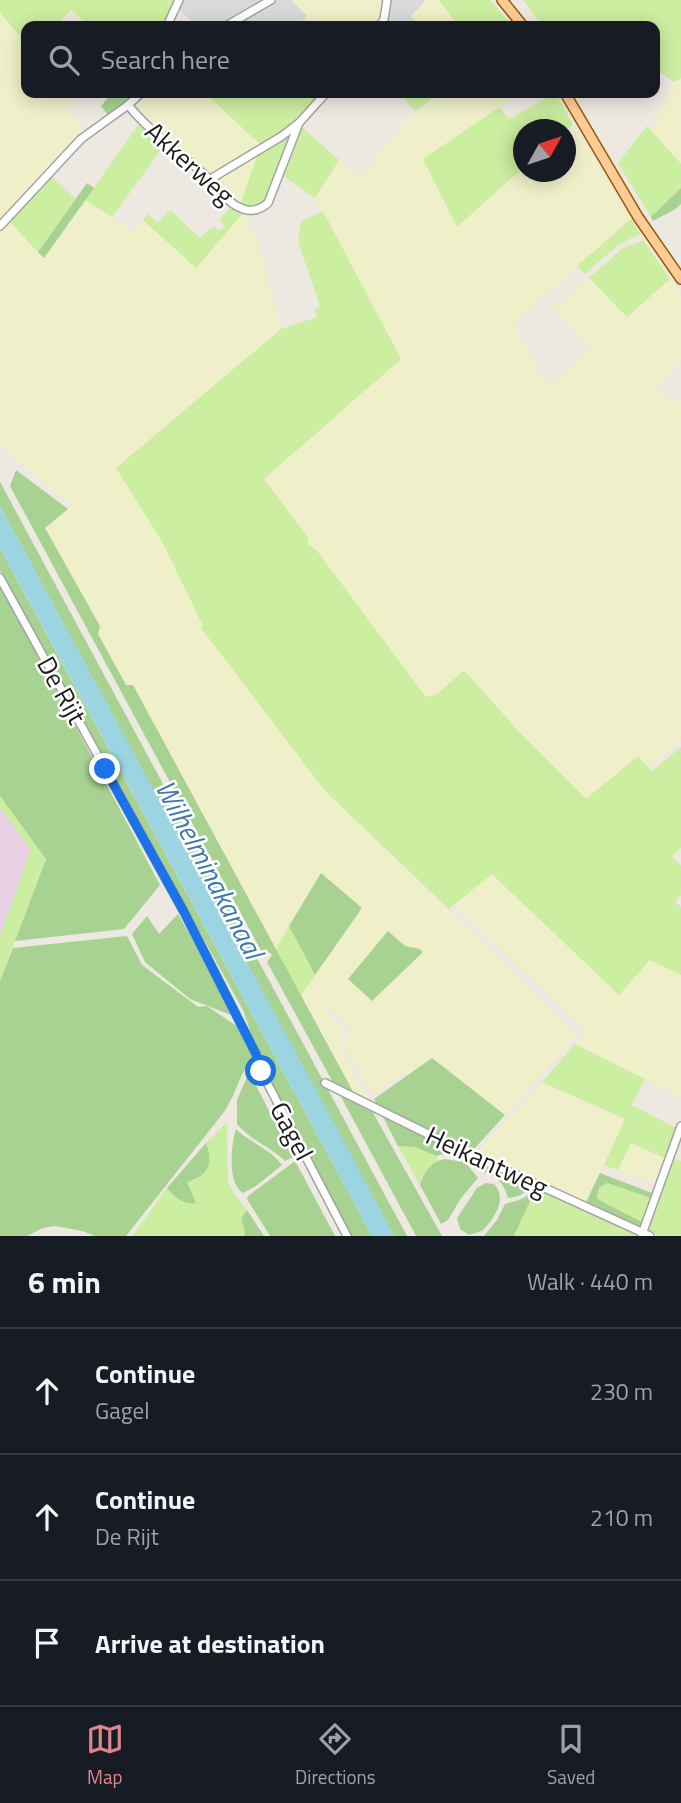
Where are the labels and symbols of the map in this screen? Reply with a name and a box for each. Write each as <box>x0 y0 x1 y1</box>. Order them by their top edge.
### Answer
street label: Akkerweg <box>137 112 243 214</box>
north arrow <box>513 119 576 182</box>
street label: De Rijt <box>27 649 97 731</box>
route end <box>89 753 120 784</box>
water label: Wilhelminakanaal <box>145 772 277 969</box>
route start <box>245 1055 276 1086</box>
street label: Gagel <box>260 1095 324 1167</box>
street label: Heikantweg <box>419 1116 555 1206</box>

